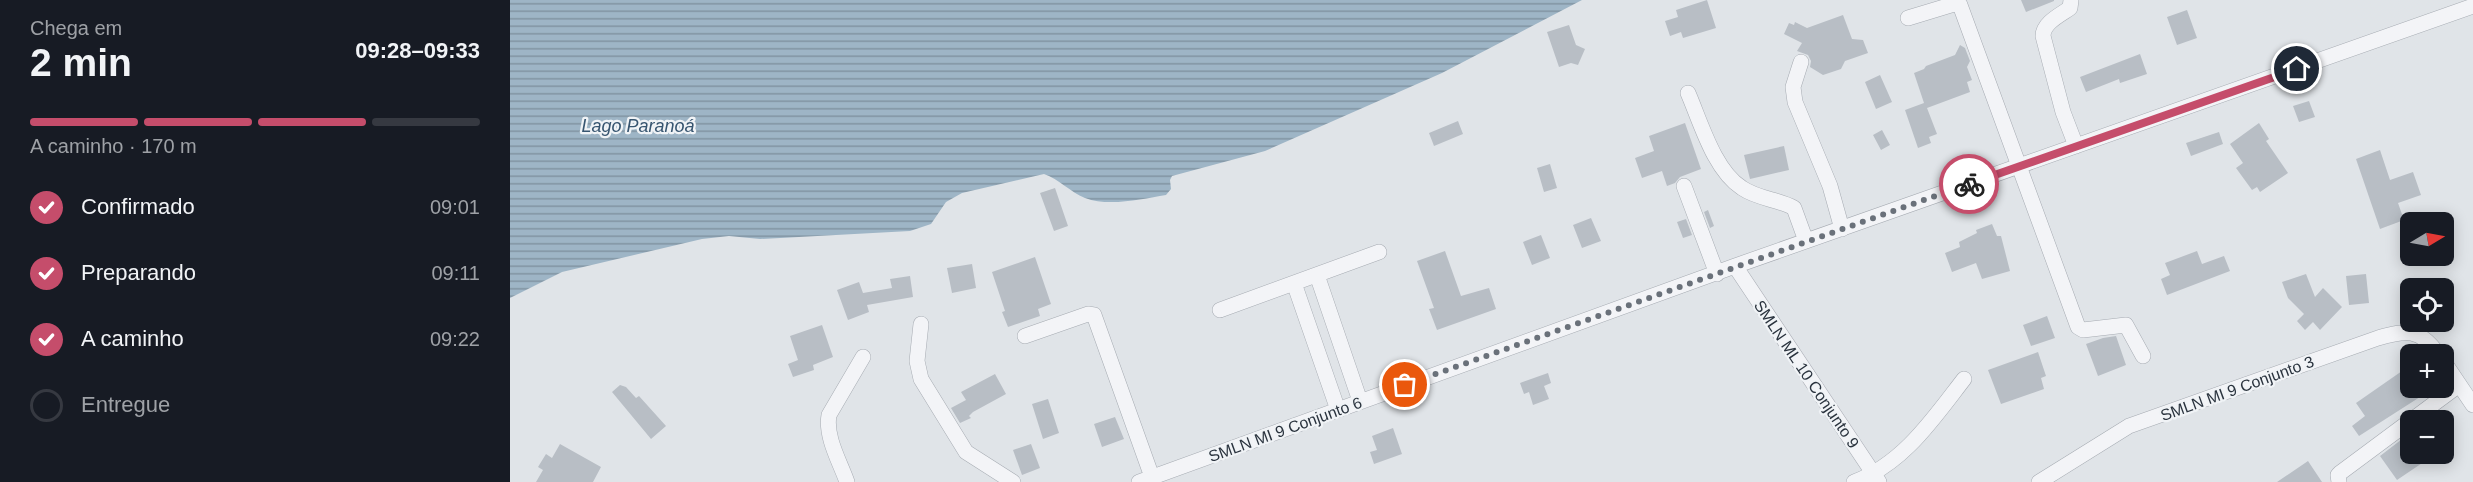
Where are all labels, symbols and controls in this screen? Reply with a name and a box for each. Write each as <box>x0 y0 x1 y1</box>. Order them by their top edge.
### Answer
text: Chega em <box>30 17 122 39</box>
text: 09:28–09:33 <box>355 38 480 63</box>
text: 2 min <box>30 41 132 84</box>
pin <box>2271 43 2322 94</box>
icon: home <box>2280 52 2313 85</box>
water label: Lago Paranoá <box>581 116 695 136</box>
text: A caminho · 170 m <box>30 135 197 157</box>
courier <box>1939 154 1999 214</box>
icon: bike <box>1953 168 1986 201</box>
icon: check <box>30 191 63 224</box>
text: Confirmado <box>81 194 195 219</box>
text: 09:01 <box>430 196 480 218</box>
north arrow <box>2400 212 2454 266</box>
map controls <box>2400 212 2454 464</box>
icon: check <box>30 257 63 290</box>
text: Preparando <box>81 260 196 285</box>
text: 09:11 <box>431 262 480 284</box>
button: locate <box>2400 278 2454 332</box>
street label: SMLN ML 10 Conjunto 9 <box>1751 297 1863 451</box>
icon: check <box>30 323 63 356</box>
text: A caminho <box>81 326 184 351</box>
text: 09:22 <box>430 328 480 350</box>
button: + <box>2400 344 2454 398</box>
street label: SMLN MI 9 Conjunto 3 <box>2158 353 2316 424</box>
pin <box>1379 359 1430 410</box>
icon: bag <box>1388 368 1421 401</box>
text: Entregue <box>81 392 170 417</box>
street label: SMLN MI 9 Conjunto 6 <box>1206 394 1364 465</box>
button: − <box>2400 410 2454 464</box>

